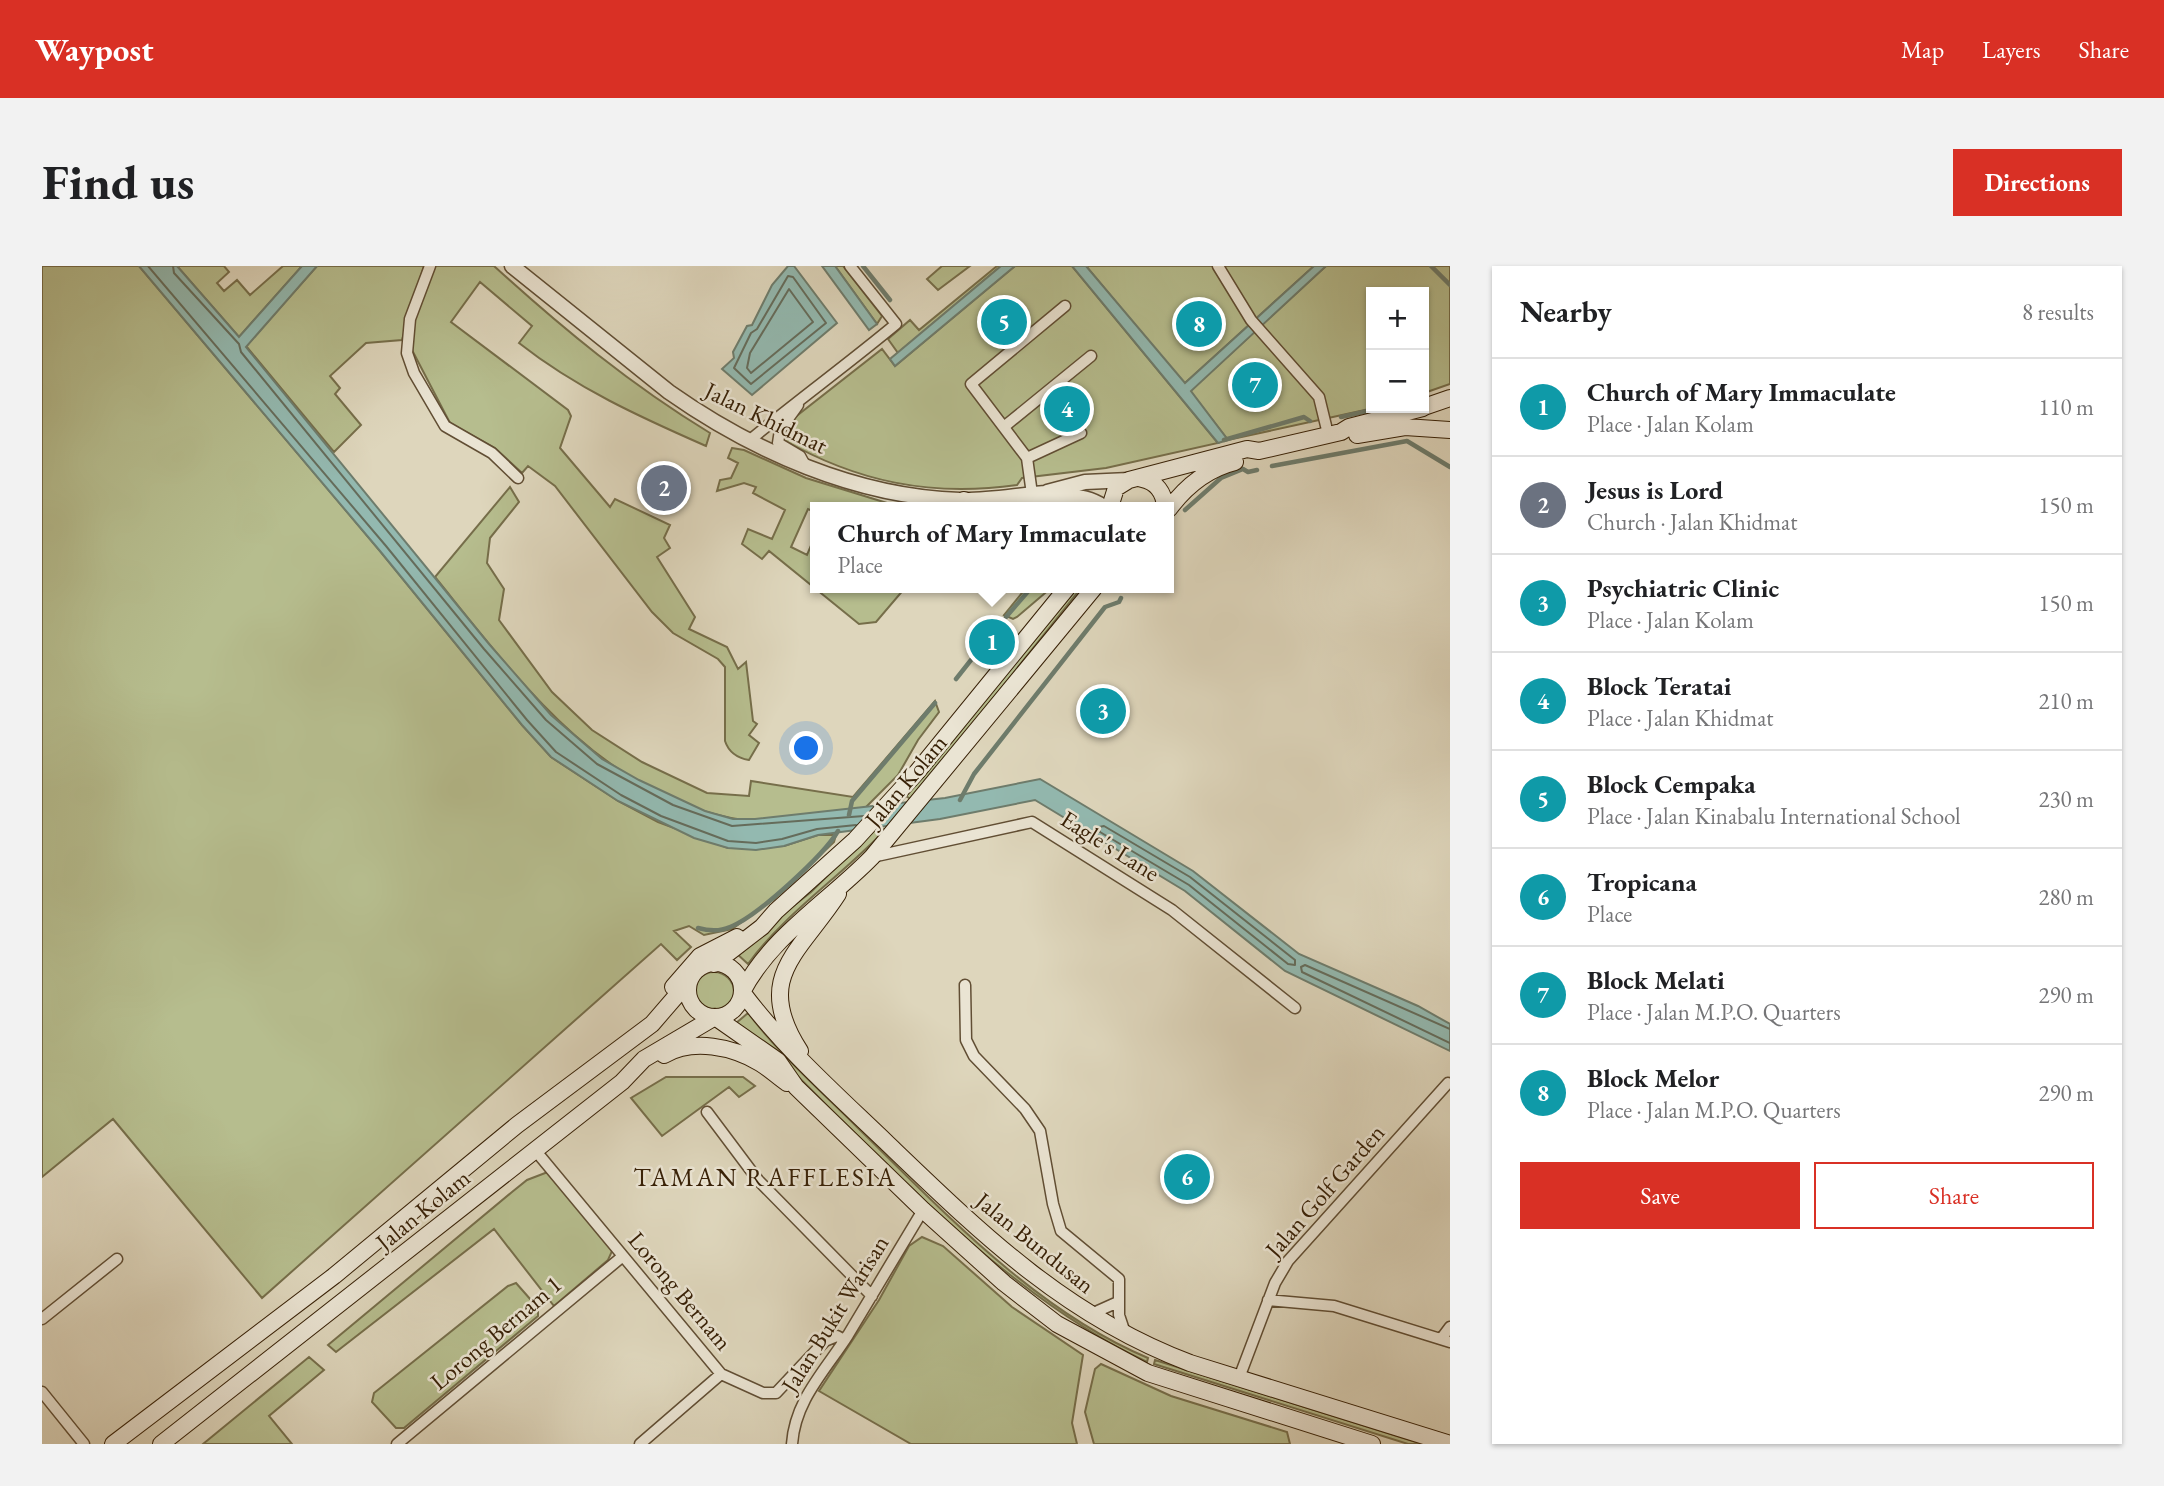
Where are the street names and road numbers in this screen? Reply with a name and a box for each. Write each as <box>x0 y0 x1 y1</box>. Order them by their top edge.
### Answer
street label: Jalan Khidmat <box>698 374 833 461</box>
street label: Jalan Kolam <box>856 727 954 835</box>
street label: Eagle's Lane <box>1055 803 1166 888</box>
street label: Jalan Golf Garden <box>1257 1117 1391 1265</box>
street label: Jalan Kolam <box>368 1162 476 1258</box>
street label: Jalan Bundusan <box>968 1184 1102 1300</box>
street label: Lorong Bernam <box>622 1225 739 1357</box>
street label: Jalan Bukit Warisan <box>773 1229 896 1400</box>
street label: Lorong Bernam 1 <box>424 1269 568 1397</box>

